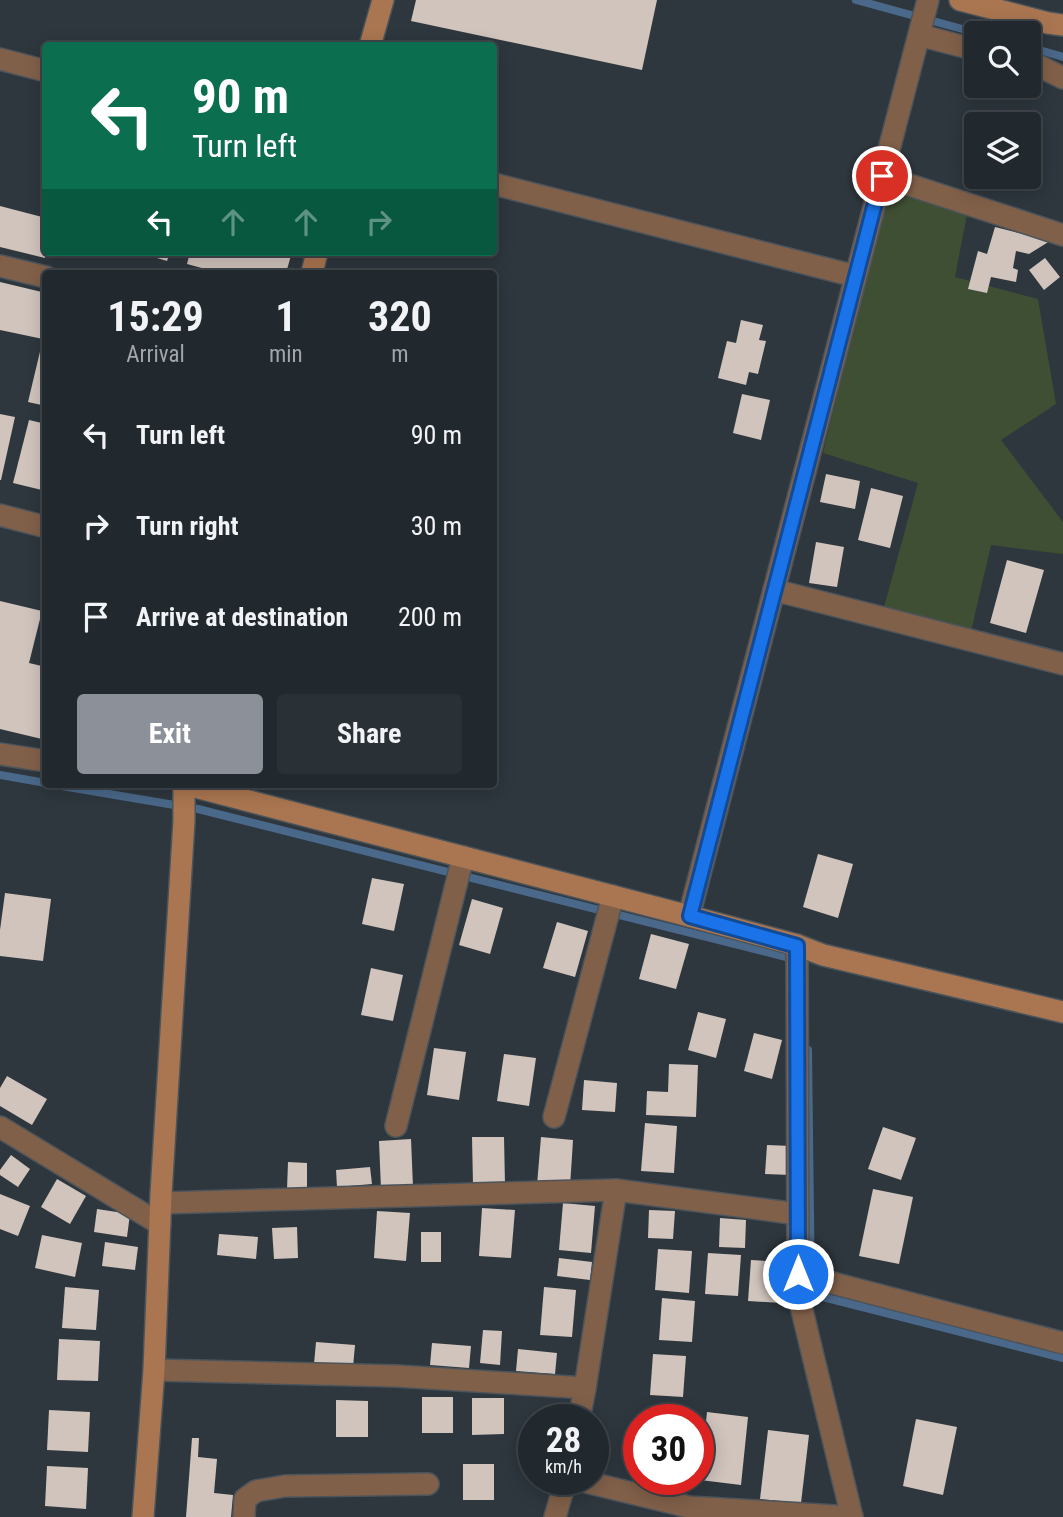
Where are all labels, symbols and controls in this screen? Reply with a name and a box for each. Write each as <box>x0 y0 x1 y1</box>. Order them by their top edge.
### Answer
map controls <box>964 21 1041 189</box>
button: search <box>964 21 1041 98</box>
text: 90 m <box>192 68 289 125</box>
icon: left <box>77 70 168 161</box>
button: layers <box>964 112 1041 189</box>
text: Turn left <box>192 127 297 165</box>
pin <box>852 146 912 206</box>
icon: arrive <box>863 157 901 195</box>
icon: left <box>141 203 179 241</box>
icon: ahead <box>214 203 252 241</box>
icon: ahead <box>287 203 325 241</box>
icon: right <box>360 203 398 241</box>
text: 15:29 <box>107 292 204 341</box>
text: 1 <box>275 292 296 341</box>
text: 320 <box>368 292 432 341</box>
text: Arrival <box>126 341 185 368</box>
text: min <box>269 341 303 368</box>
text: m <box>391 341 408 368</box>
icon: left <box>77 416 115 454</box>
text: Turn left <box>136 420 225 450</box>
text: 90 m <box>411 420 462 450</box>
icon: right <box>77 507 115 545</box>
text: Turn right <box>136 511 238 541</box>
text: 30 m <box>411 511 462 541</box>
icon: arrive <box>77 598 115 636</box>
text: Arrive at destination <box>136 602 348 632</box>
text: 200 m <box>398 602 462 632</box>
button: Exit <box>77 694 263 774</box>
button: Share <box>277 694 462 774</box>
position arrow <box>761 1237 835 1311</box>
speed limit sign: 30 <box>623 1404 714 1495</box>
text: 28 <box>546 1420 581 1461</box>
text: km/h <box>545 1456 582 1477</box>

